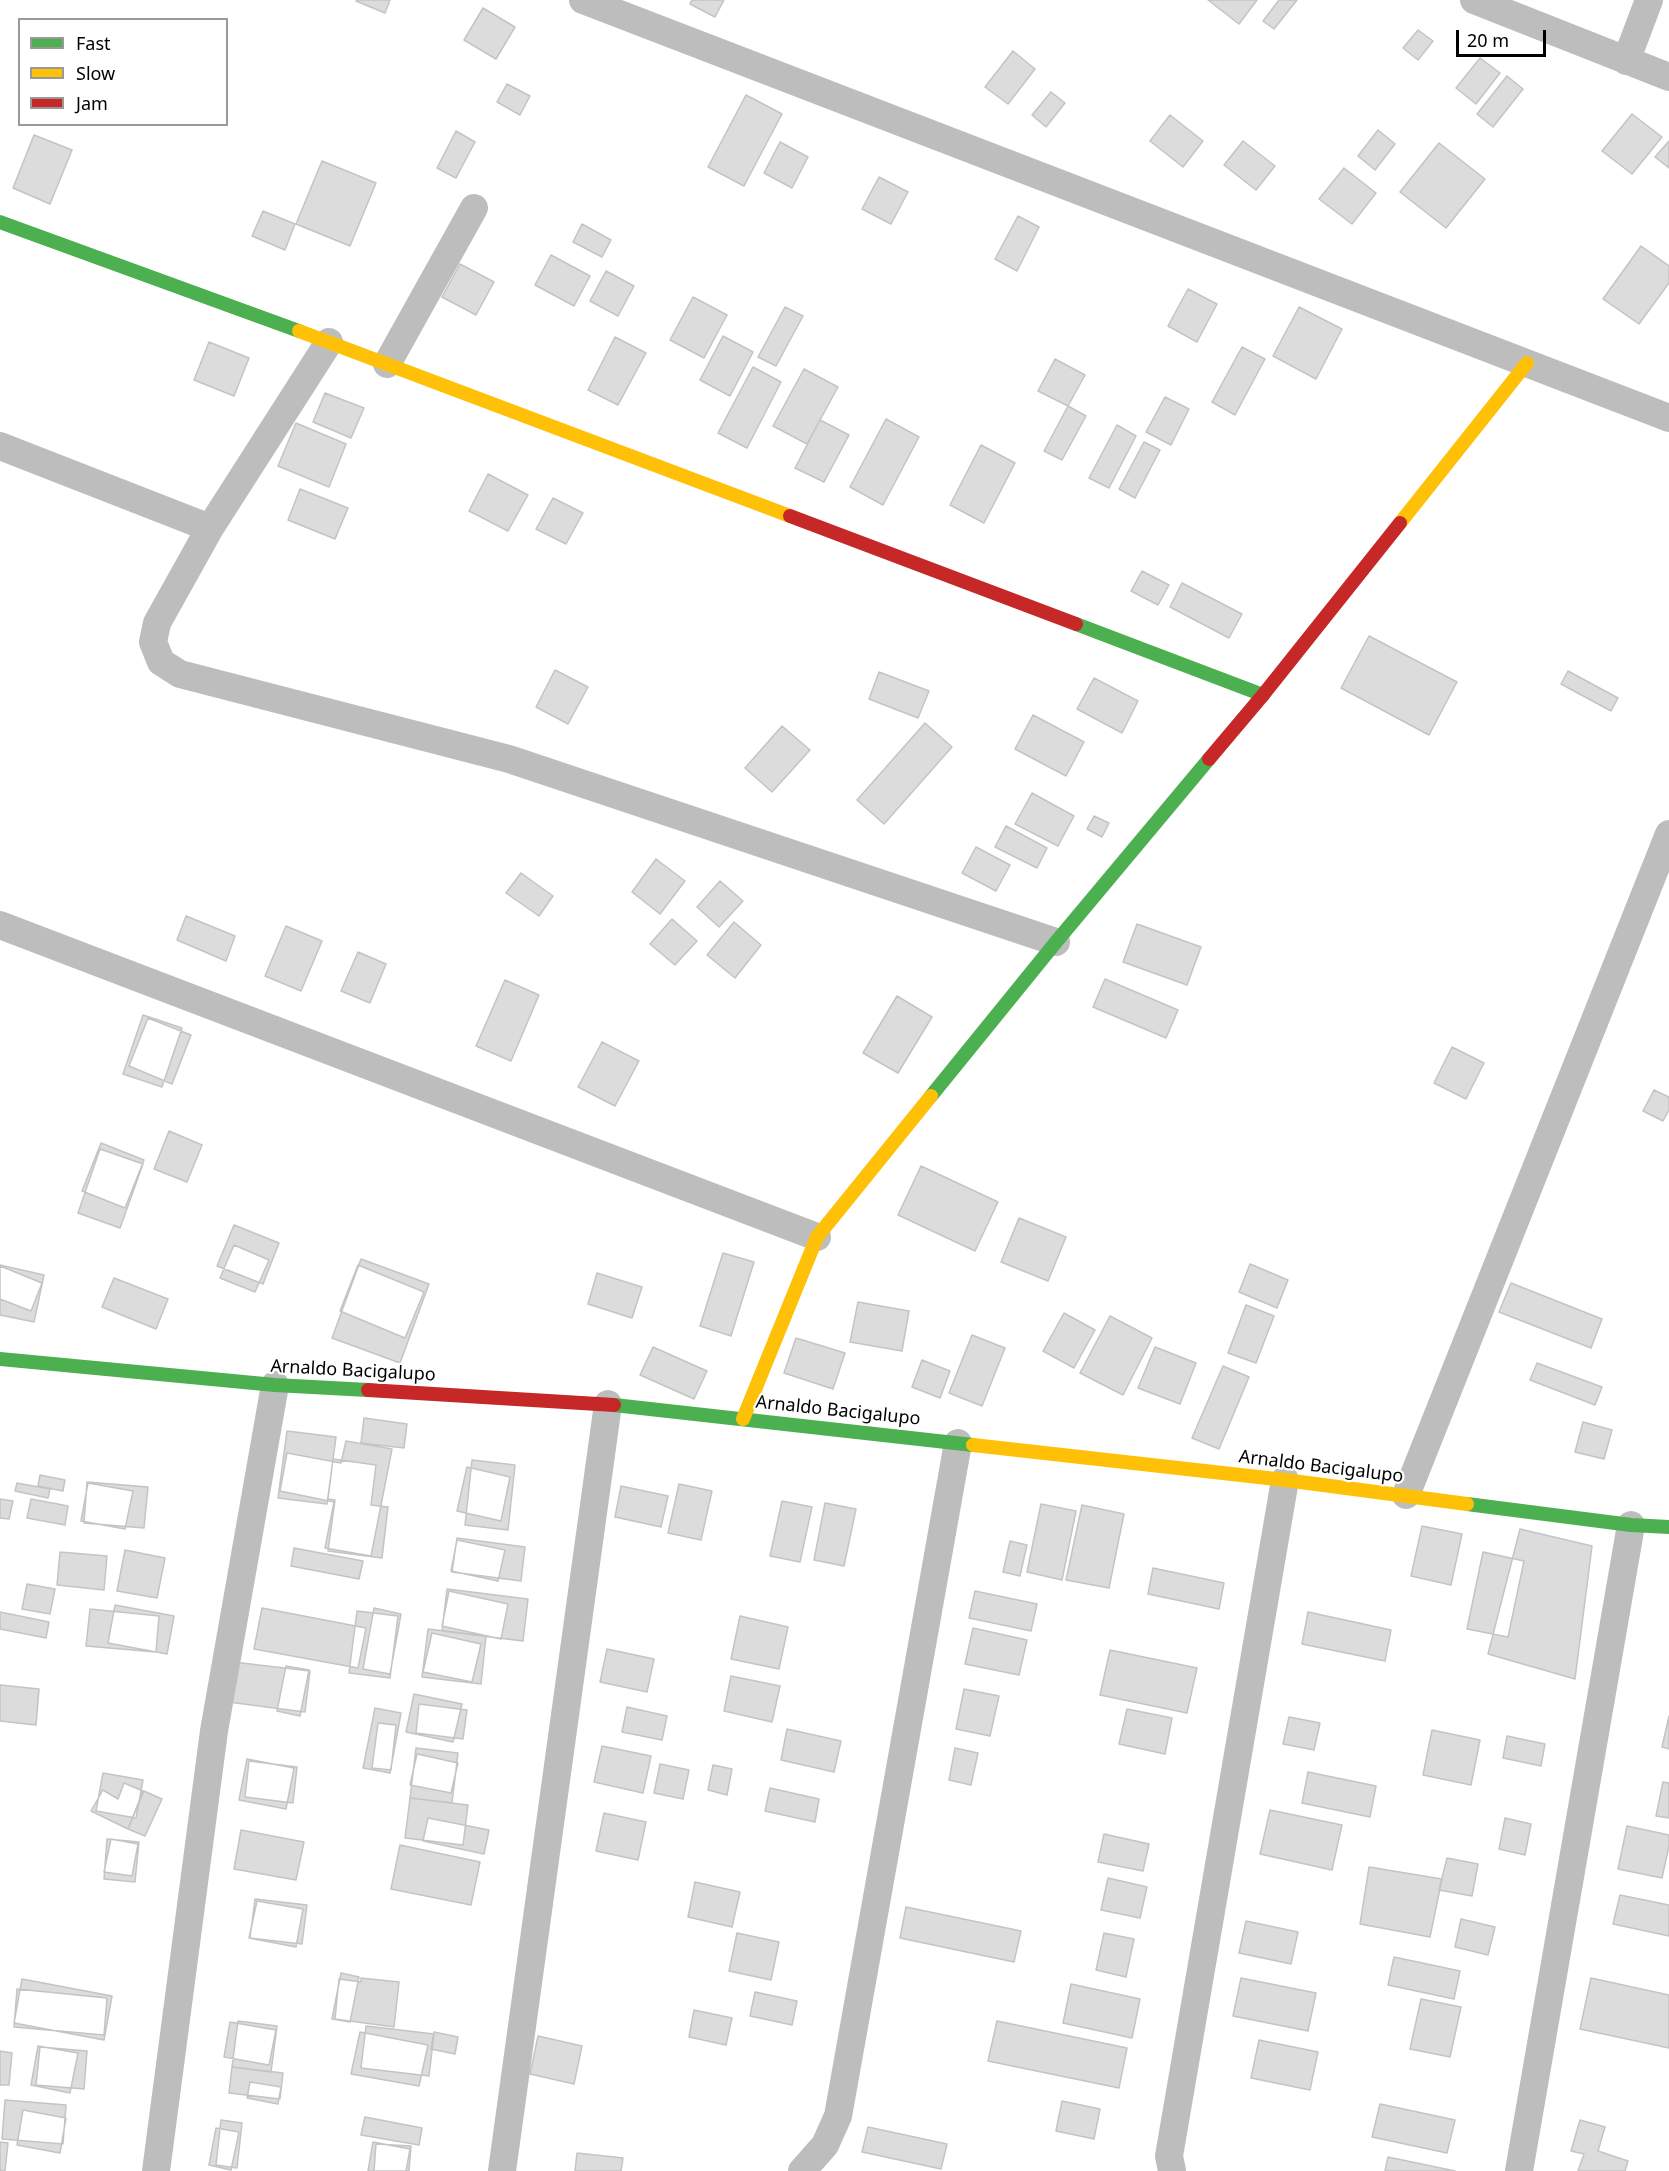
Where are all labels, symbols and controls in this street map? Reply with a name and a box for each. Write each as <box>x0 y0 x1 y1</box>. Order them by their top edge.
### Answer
legend <box>18 18 228 126</box>
scale bar <box>1459 18 1549 56</box>
text: 20 m <box>1467 28 1509 52</box>
text: Fast <box>76 31 111 55</box>
text: Slow <box>76 61 115 85</box>
text: Jam <box>76 91 108 115</box>
street label: Arnaldo Bacigalupo <box>270 1356 436 1386</box>
street label: Arnaldo Bacigalupo <box>755 1392 921 1430</box>
street label: Arnaldo Bacigalupo <box>1238 1446 1404 1488</box>

